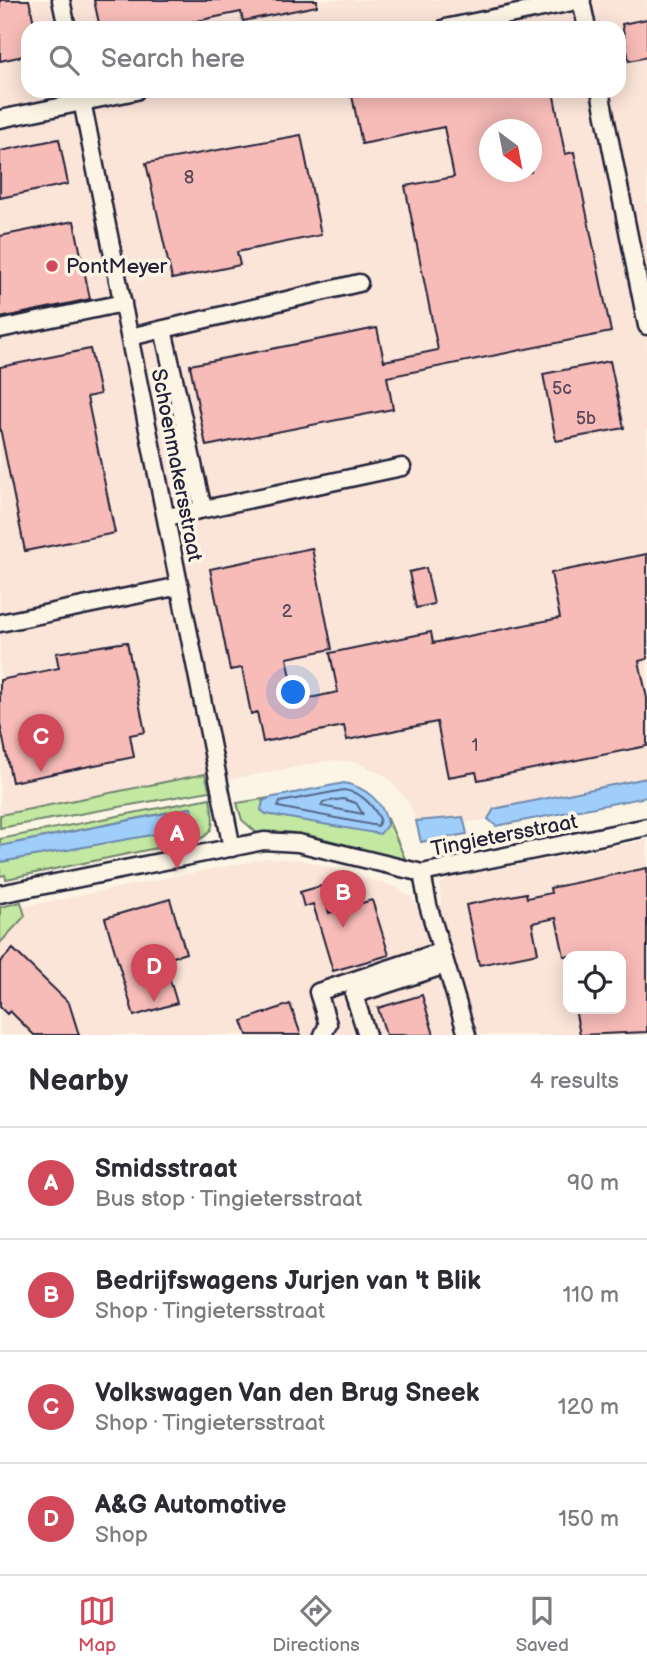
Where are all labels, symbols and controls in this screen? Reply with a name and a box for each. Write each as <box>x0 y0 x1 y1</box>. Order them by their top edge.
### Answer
search box <box>21 21 626 98</box>
icon: search <box>45 41 83 79</box>
text: Search here <box>101 44 245 75</box>
north arrow <box>479 119 542 182</box>
house number: 8 <box>184 167 194 188</box>
place label: PontMeyer <box>66 254 168 279</box>
marker: PontMeyer <box>44 258 60 274</box>
street label: Schoenmakersstraat <box>146 367 208 564</box>
house number: 5c <box>552 378 572 399</box>
house number: 5b <box>576 408 596 429</box>
house number: 2 <box>282 601 293 622</box>
your location <box>276 675 310 709</box>
pin: C <box>18 714 64 772</box>
house number: 1 <box>472 735 478 756</box>
street label: Tingietersstraat <box>429 809 580 862</box>
pin: A <box>154 811 200 869</box>
pin: B <box>320 870 366 928</box>
pin: D <box>131 944 177 1002</box>
map controls <box>563 951 626 1014</box>
button: locate <box>563 951 626 1014</box>
text: Nearby <box>28 1063 128 1099</box>
text: 4 results <box>530 1067 619 1095</box>
text: Smidsstraat <box>95 1154 237 1185</box>
text: A <box>44 1169 58 1197</box>
text: 90 m <box>567 1169 619 1197</box>
text: Bus stop · Tingietersstraat <box>95 1185 362 1213</box>
text: Bedrijfswagens Jurjen van 't Blik <box>95 1266 481 1297</box>
text: B <box>43 1281 59 1309</box>
text: 110 m <box>562 1281 619 1309</box>
text: Shop · Tingietersstraat <box>95 1297 325 1325</box>
text: Volkswagen Van den Brug Sneek <box>95 1378 479 1409</box>
text: C <box>43 1393 59 1421</box>
text: 120 m <box>558 1393 619 1421</box>
text: Shop · Tingietersstraat <box>95 1409 325 1437</box>
text: A&G Automotive <box>95 1490 286 1521</box>
text: D <box>43 1505 59 1533</box>
text: 150 m <box>558 1505 619 1533</box>
text: Shop <box>95 1521 148 1549</box>
tab: Map <box>78 1592 116 1657</box>
tab: Directions <box>272 1592 360 1657</box>
tab: Saved <box>516 1592 569 1657</box>

